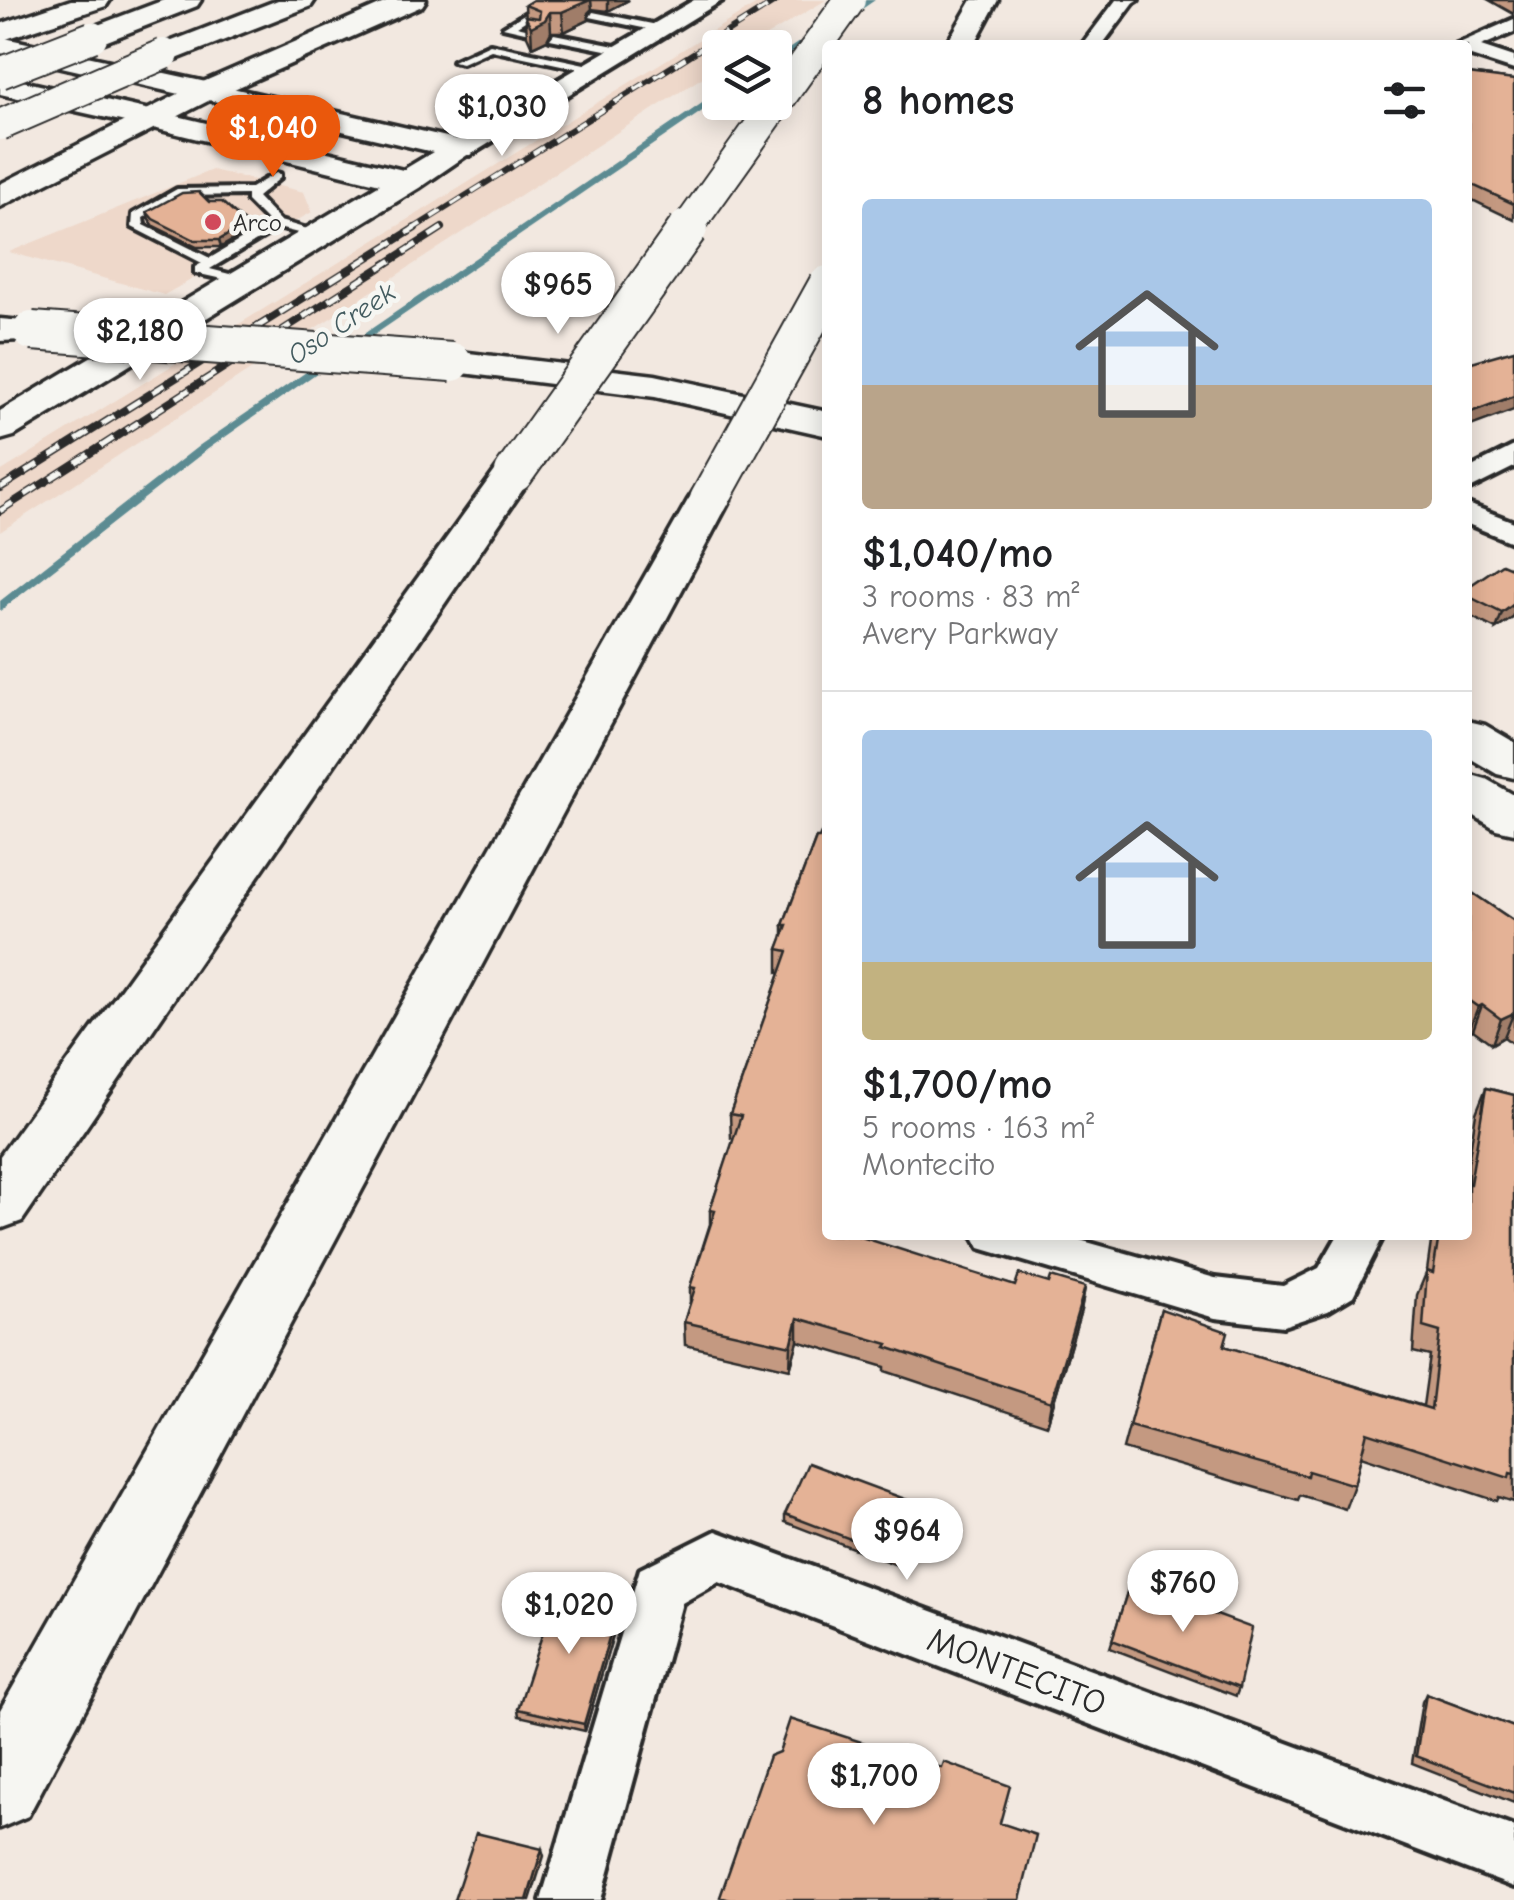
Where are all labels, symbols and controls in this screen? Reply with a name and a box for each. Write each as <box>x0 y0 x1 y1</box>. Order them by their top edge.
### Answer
map controls <box>702 30 792 120</box>
button: layers <box>702 30 792 120</box>
icon: filters <box>1377 73 1432 128</box>
pin: $1,030 <box>421 74 583 159</box>
text: 8 homes <box>862 76 1014 125</box>
text: $1,030 <box>457 88 547 125</box>
pin: $1,040 <box>192 95 354 180</box>
text: $1,040 <box>228 109 318 146</box>
place label: Arco <box>233 208 282 237</box>
marker: Arco <box>202 211 224 233</box>
pin: $965 <box>499 252 617 337</box>
icon: home <box>1057 264 1237 444</box>
text: $965 <box>523 266 593 303</box>
water label: Oso Creek <box>282 276 402 371</box>
pin: $2,180 <box>59 298 221 383</box>
text: $2,180 <box>96 312 184 349</box>
text: $1,040/mo <box>862 529 1053 578</box>
text: 3 rooms · 83 m² <box>862 578 1079 615</box>
text: Avery Parkway <box>862 615 1058 652</box>
icon: home <box>1057 795 1237 975</box>
text: $1,700/mo <box>862 1060 1052 1109</box>
text: 5 rooms · 163 m² <box>862 1109 1094 1146</box>
text: Montecito <box>862 1146 996 1183</box>
pin: $964 <box>848 1498 966 1583</box>
text: $964 <box>873 1512 941 1549</box>
pin: $760 <box>1124 1550 1242 1635</box>
text: $760 <box>1149 1564 1217 1601</box>
pin: $1,020 <box>488 1572 650 1657</box>
text: $1,020 <box>524 1586 614 1623</box>
street label: MONTECITO <box>922 1619 1112 1724</box>
pin: $1,700 <box>793 1743 955 1828</box>
text: $1,700 <box>830 1757 918 1794</box>

